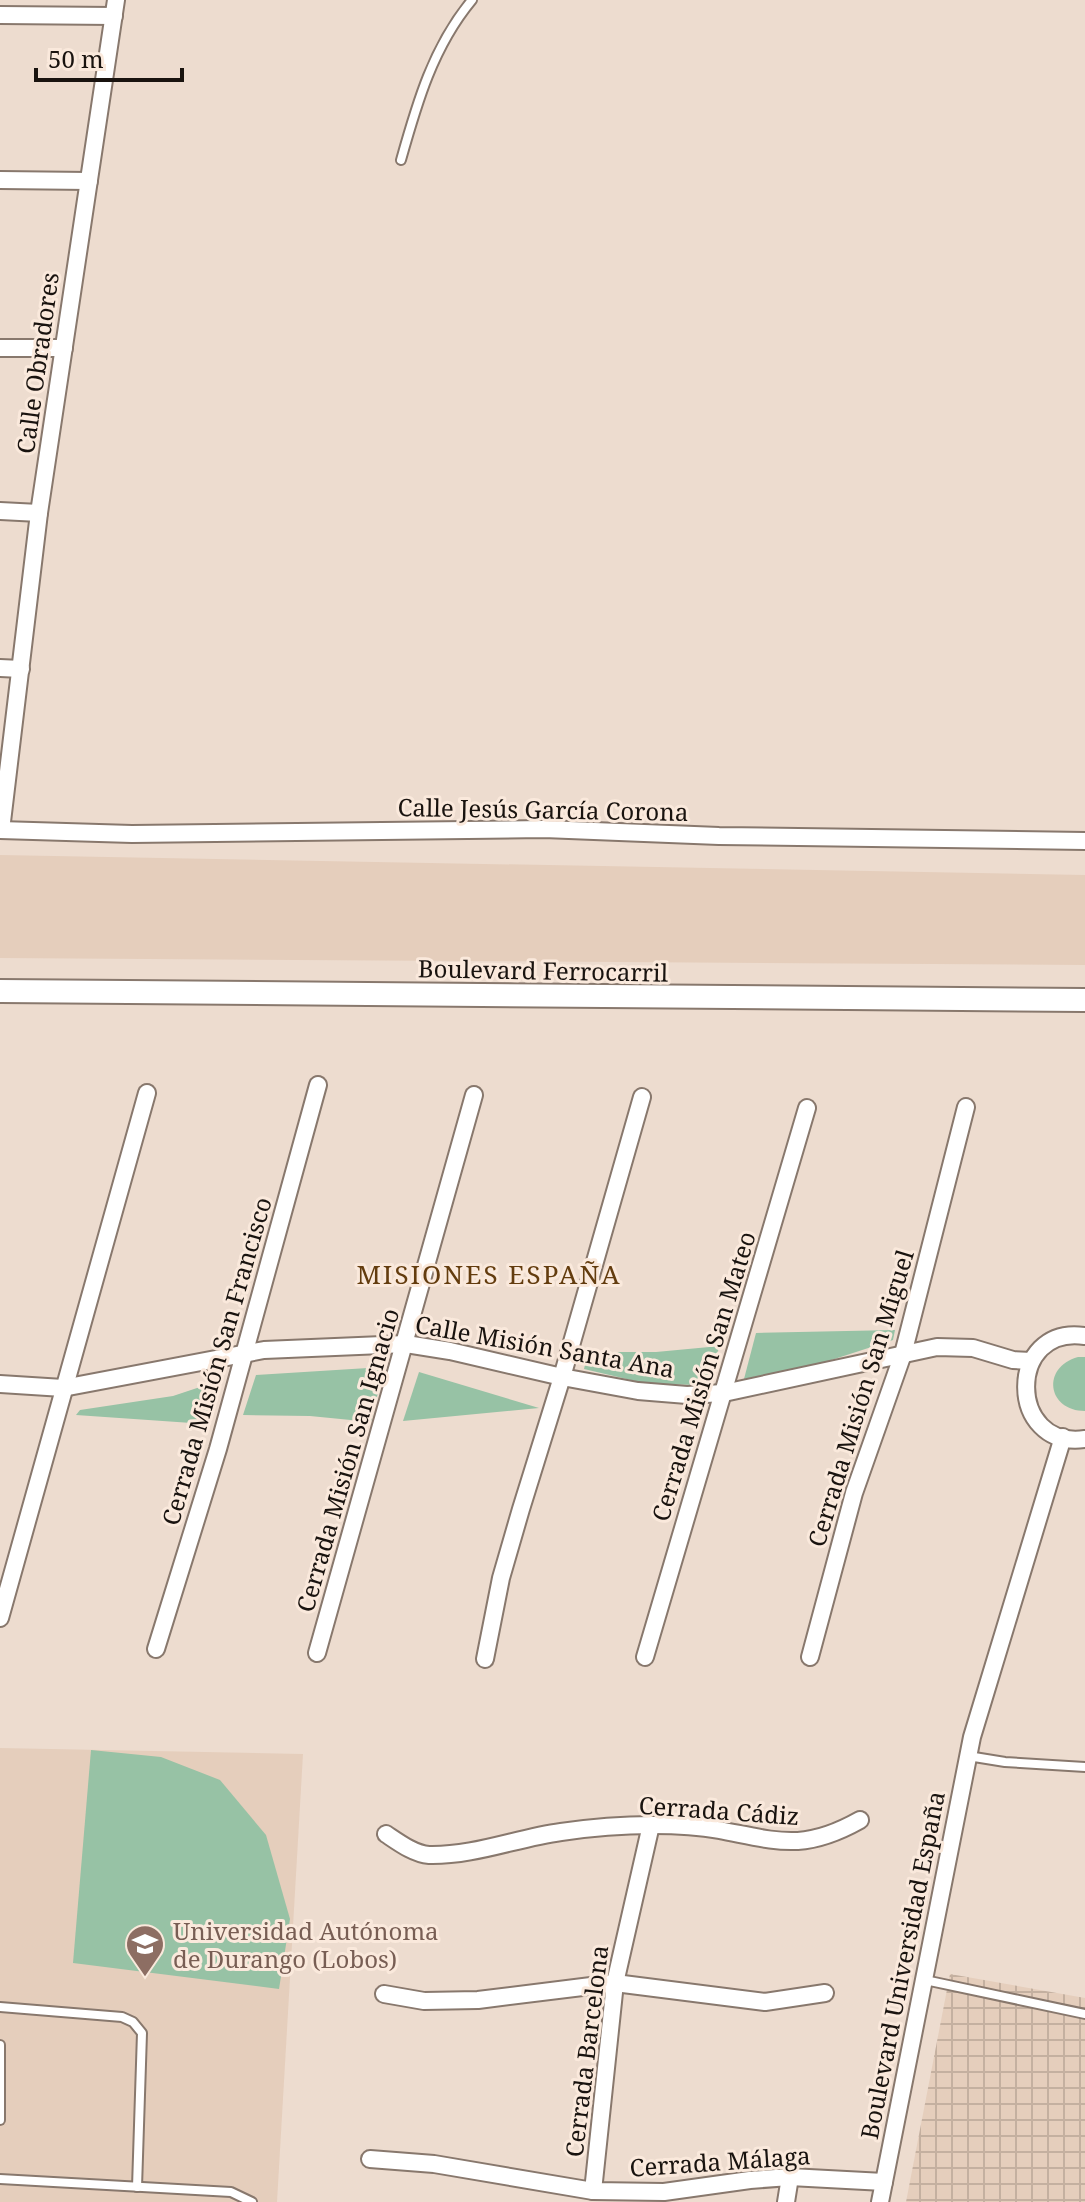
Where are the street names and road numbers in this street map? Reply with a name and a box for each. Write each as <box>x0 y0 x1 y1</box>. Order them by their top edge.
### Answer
street label: Calle Obradores <box>8 270 66 456</box>
street label: Calle Jesús García Corona <box>397 790 689 828</box>
street label: Boulevard Ferrocarril <box>418 951 669 989</box>
street label: Cerrada Misión San Francisco <box>153 1193 279 1529</box>
street label: Cerrada Misión San Mateo <box>643 1227 763 1525</box>
street label: Cerrada Misión San Miguel <box>799 1245 921 1551</box>
street label: Cerrada Misión San Ignacio <box>288 1304 406 1616</box>
street label: Calle Misión Santa Ana <box>413 1307 677 1385</box>
street label: Cerrada Cádiz <box>638 1788 800 1832</box>
street label: Boulevard Universidad España <box>852 1788 952 2142</box>
street label: Cerrada Barcelona <box>557 1943 615 2159</box>
street label: Cerrada Málaga <box>629 2138 811 2184</box>

